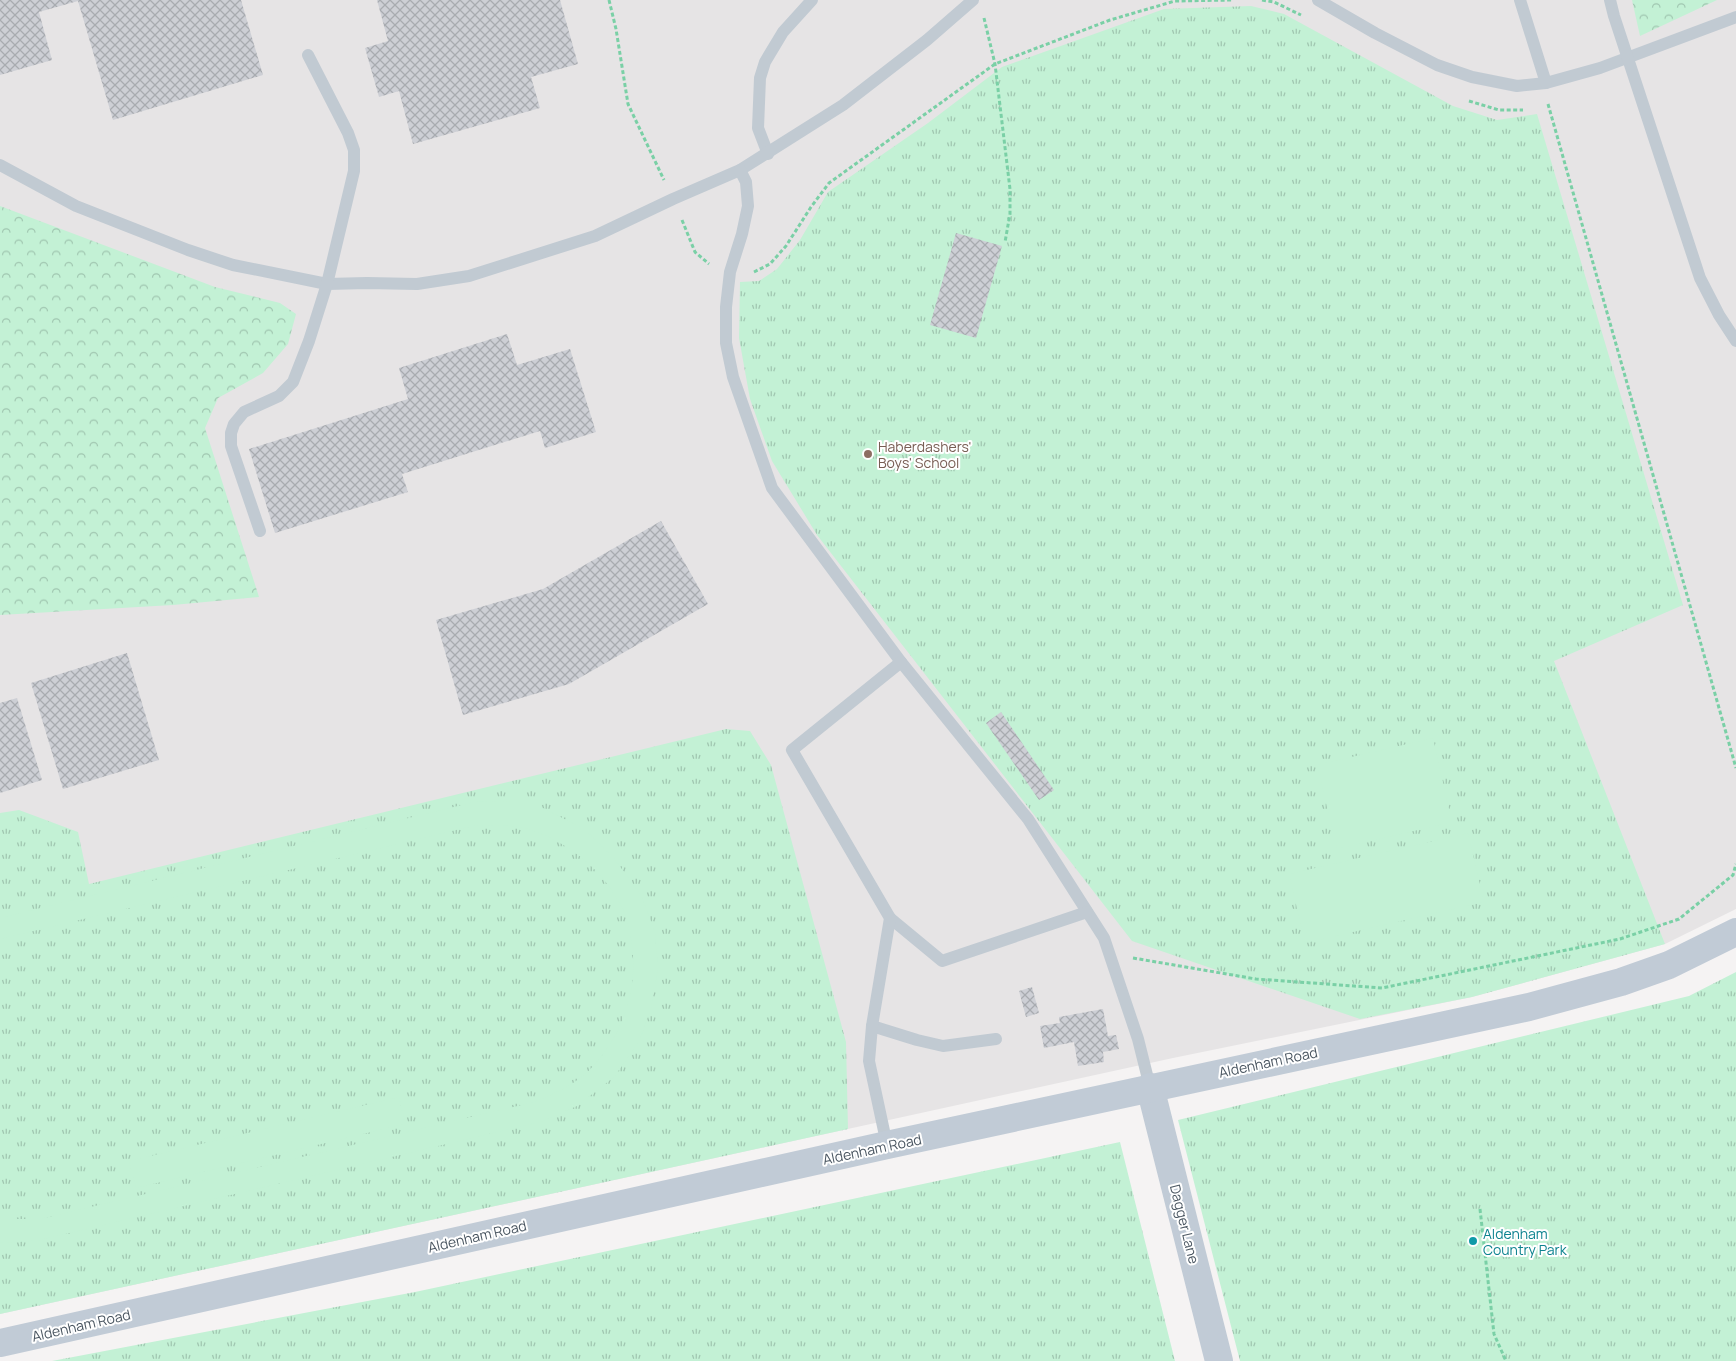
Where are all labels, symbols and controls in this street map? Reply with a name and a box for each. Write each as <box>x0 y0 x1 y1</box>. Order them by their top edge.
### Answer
place label: Haberdashers' Boys' School <box>878 437 972 472</box>
marker: Haberdashers' Boys' School <box>862 448 874 460</box>
street label: Aldenham Road <box>1217 1042 1319 1082</box>
street label: Aldenham Road <box>821 1129 923 1169</box>
street label: Dagger Lane <box>1166 1182 1204 1266</box>
street label: Aldenham Road <box>426 1215 528 1257</box>
place label: Aldenham Country Park <box>1483 1224 1568 1259</box>
marker: Aldenham Country Park <box>1467 1235 1479 1247</box>
street label: Aldenham Road <box>30 1304 132 1346</box>

